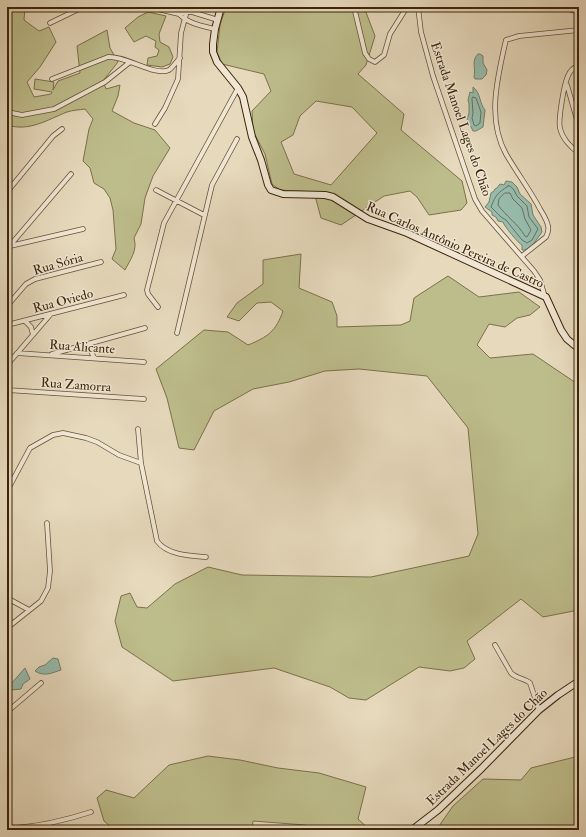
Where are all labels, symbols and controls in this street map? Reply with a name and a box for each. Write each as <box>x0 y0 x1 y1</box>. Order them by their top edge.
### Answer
street label: Estrada Manoel Lages do Chão <box>427 40 495 198</box>
street label: Rua Carlos Antônio Pereira de Castro <box>364 198 546 292</box>
street label: Rua Sória <box>31 249 85 279</box>
street label: Rua Oviedo <box>31 285 95 317</box>
street label: Rua Alicante <box>49 337 116 357</box>
street label: Rua Zamorra <box>40 375 112 395</box>
street label: Estrada Manoel Lages do Chão <box>423 685 551 809</box>

